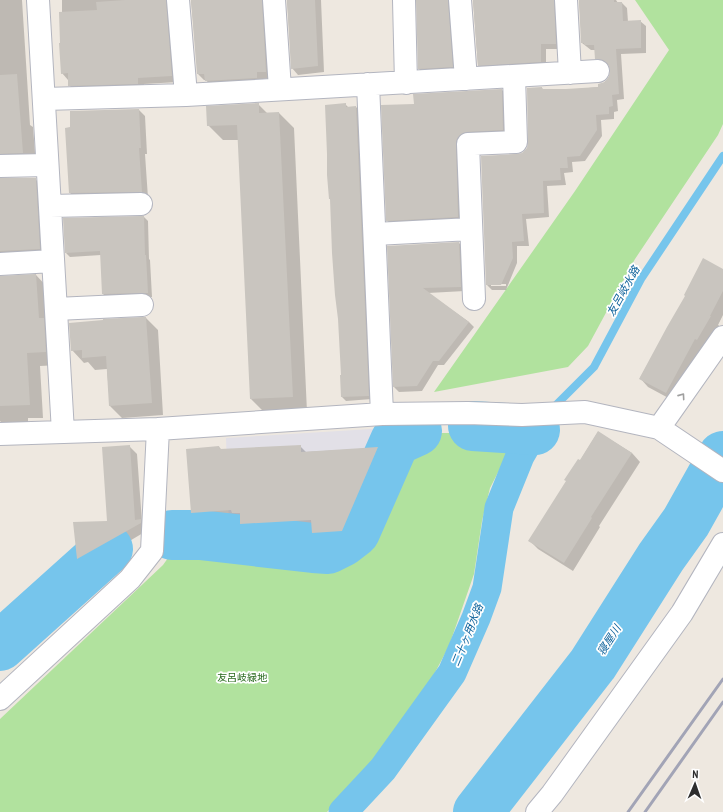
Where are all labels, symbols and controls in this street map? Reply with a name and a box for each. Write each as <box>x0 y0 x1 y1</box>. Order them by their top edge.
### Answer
water label: 友呂岐水路 <box>604 263 643 318</box>
one-way arrow <box>677 393 684 400</box>
water label: 二十ヶ用水路 <box>448 601 486 668</box>
water label: 寝屋川 <box>594 622 624 658</box>
park label: 友呂岐緑地 <box>217 671 268 684</box>
north arrow <box>675 764 715 804</box>
text: N <box>692 767 699 781</box>

